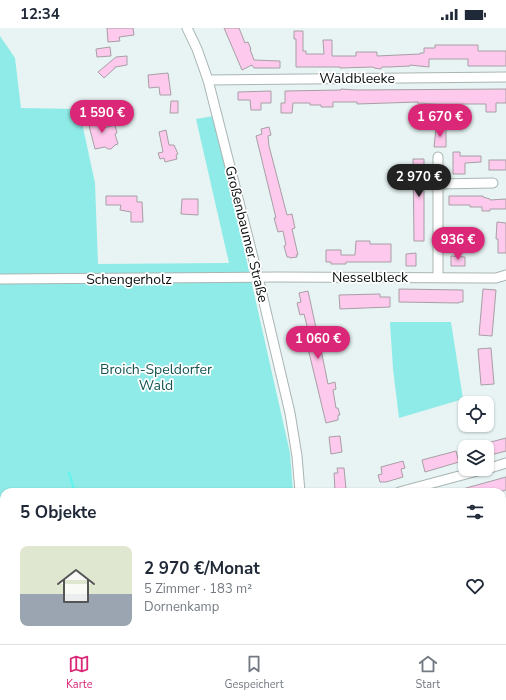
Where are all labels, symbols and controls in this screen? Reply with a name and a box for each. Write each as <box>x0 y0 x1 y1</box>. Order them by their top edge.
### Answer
text: 12:34 <box>20 4 60 24</box>
street label: Waldbleeke <box>319 69 395 88</box>
pin: 1 590 € <box>65 100 139 134</box>
text: 1 590 € <box>79 104 125 122</box>
pin: 1 670 € <box>403 104 477 138</box>
text: 1 670 € <box>417 108 463 126</box>
street label: Großenbaumer Straße <box>220 164 273 304</box>
pin: 2 970 € <box>382 164 456 198</box>
text: 2 970 € <box>396 168 442 186</box>
pin: 936 € <box>430 227 486 261</box>
text: 936 € <box>441 231 475 249</box>
street label: Nesselbleck <box>332 268 409 287</box>
street label: Schengerholz <box>86 270 172 289</box>
pin: 1 060 € <box>281 326 355 360</box>
text: 1 060 € <box>295 330 341 348</box>
park label: Broich-Speldorfer Wald <box>100 360 212 395</box>
map controls <box>458 396 494 476</box>
button: locate <box>458 396 494 432</box>
button: layers <box>458 440 494 476</box>
text: 5 Objekte <box>20 501 96 524</box>
icon: filters <box>464 501 486 523</box>
text: 2 970 €/Monat <box>144 557 260 580</box>
icon: home <box>52 562 100 610</box>
icon: heart <box>464 575 486 597</box>
text: 5 Zimmer · 183 m² <box>144 580 252 598</box>
text: Dornenkamp <box>144 598 219 616</box>
tab: Karte <box>66 653 93 692</box>
tab: Gespeichert <box>224 653 284 692</box>
tab: Start <box>416 653 440 692</box>

